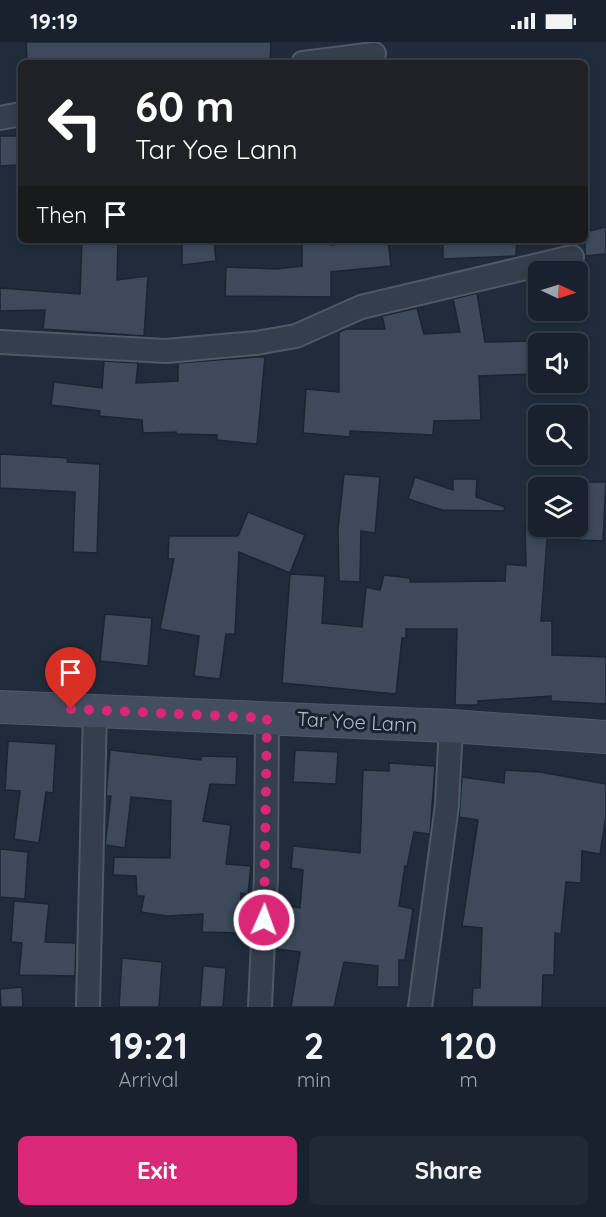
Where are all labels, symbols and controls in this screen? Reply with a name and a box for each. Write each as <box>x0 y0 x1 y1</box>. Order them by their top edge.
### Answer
text: 19:19 <box>30 7 78 35</box>
text: 60 m <box>135 80 235 133</box>
icon: left <box>36 84 114 162</box>
text: Tar Yoe Lann <box>135 132 298 166</box>
icon: arrive <box>99 198 132 231</box>
text: Then <box>36 201 87 229</box>
north arrow <box>528 261 588 321</box>
map controls <box>528 261 588 537</box>
button: sound <box>528 333 588 393</box>
button: search <box>528 405 588 465</box>
button: layers <box>528 477 588 537</box>
pin <box>45 647 96 709</box>
icon: arrive <box>54 656 87 689</box>
street label: Tar Yoe Lann <box>296 706 418 737</box>
position arrow <box>232 888 296 952</box>
text: 19:21 <box>109 1023 188 1068</box>
text: 2 <box>304 1023 324 1068</box>
text: 120 <box>440 1023 497 1068</box>
text: Arrival <box>119 1067 178 1092</box>
text: min <box>297 1067 331 1092</box>
text: m <box>459 1067 478 1092</box>
button: Exit <box>18 1136 297 1205</box>
button: Share <box>309 1136 588 1205</box>

